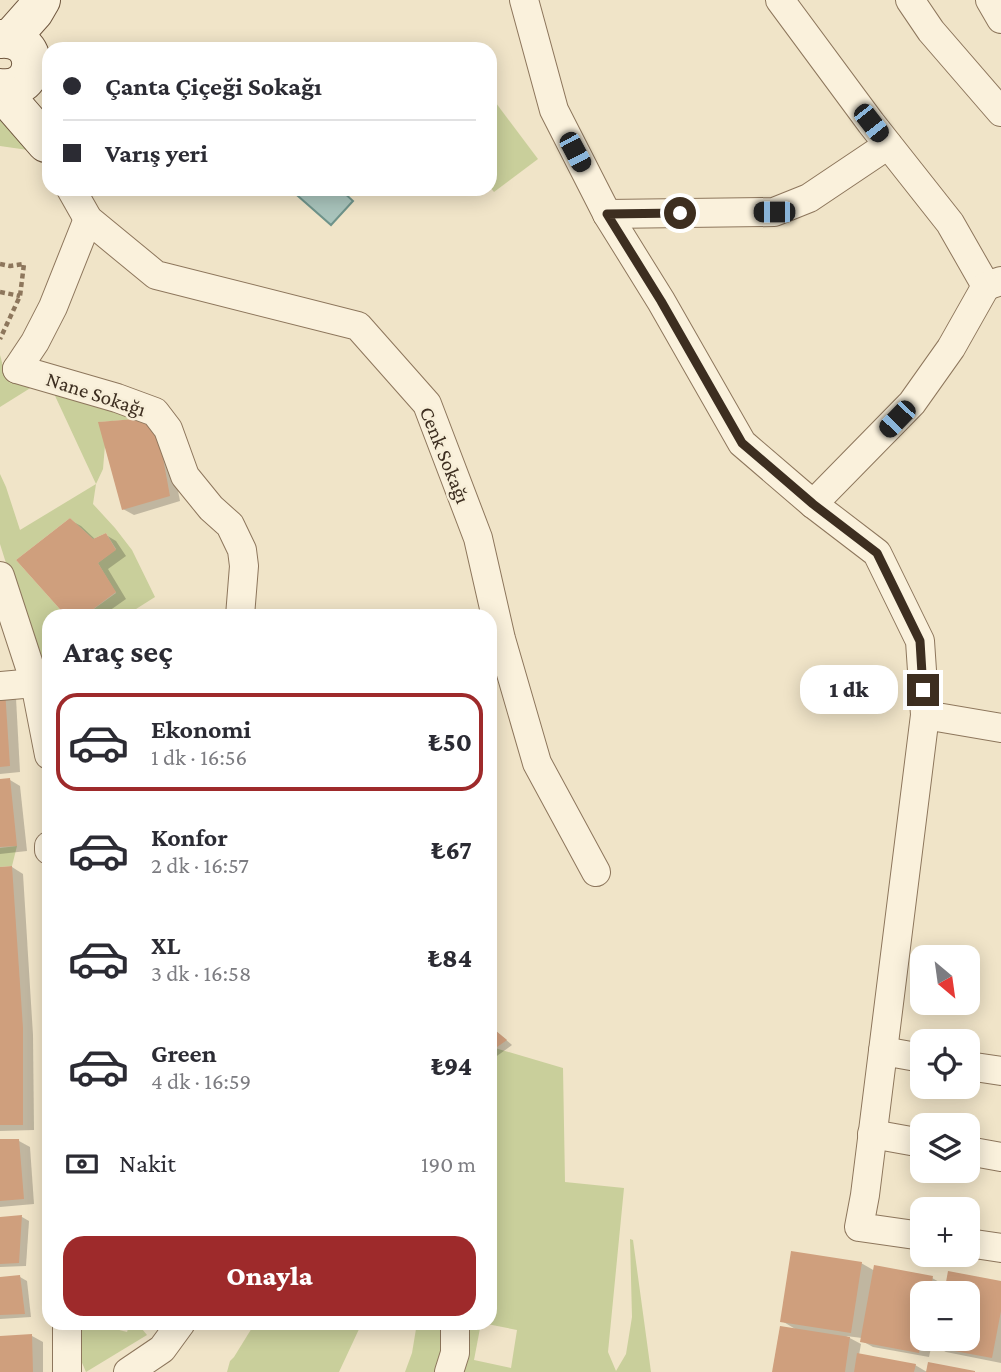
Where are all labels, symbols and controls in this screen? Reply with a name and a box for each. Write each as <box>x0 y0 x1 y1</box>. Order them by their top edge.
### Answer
text: Çanta Çiçeği Sokağı <box>105 72 322 101</box>
car <box>850 100 893 146</box>
car <box>556 129 595 175</box>
text: Varış yeri <box>105 139 208 168</box>
route start <box>664 197 696 229</box>
car <box>754 202 796 223</box>
street label: Nane Sokağı <box>43 367 149 422</box>
car <box>875 397 920 441</box>
street label: Cenk Sokağı <box>415 403 475 507</box>
text: Araç seç <box>63 633 173 669</box>
callout: 1 dk <box>800 666 898 714</box>
route end <box>907 674 939 706</box>
text: 1 dk <box>829 676 869 702</box>
icon: car <box>67 711 130 774</box>
text: Ekonomi <box>151 715 251 744</box>
text: ₺50 <box>428 728 472 757</box>
text: 1 dk · 16:56 <box>151 744 247 770</box>
icon: car <box>67 819 130 882</box>
text: Konfor <box>151 823 228 852</box>
text: ₺67 <box>431 836 472 865</box>
text: 2 dk · 16:57 <box>151 852 249 878</box>
icon: car <box>67 927 130 990</box>
text: XL <box>151 931 180 960</box>
text: ₺84 <box>428 944 472 973</box>
north arrow <box>910 945 980 1015</box>
map controls <box>910 945 980 1351</box>
text: 3 dk · 16:58 <box>151 960 251 986</box>
button: locate <box>910 1029 980 1099</box>
icon: car <box>67 1035 130 1098</box>
text: Green <box>151 1039 217 1068</box>
text: ₺94 <box>431 1052 472 1081</box>
text: 4 dk · 16:59 <box>151 1068 251 1094</box>
button: layers <box>910 1113 980 1183</box>
icon: cash <box>63 1145 101 1183</box>
text: Nakit <box>119 1149 176 1178</box>
text: 190 m <box>421 1151 476 1177</box>
button: + <box>910 1197 980 1267</box>
button: Onayla <box>63 1236 476 1316</box>
button: − <box>910 1281 980 1351</box>

